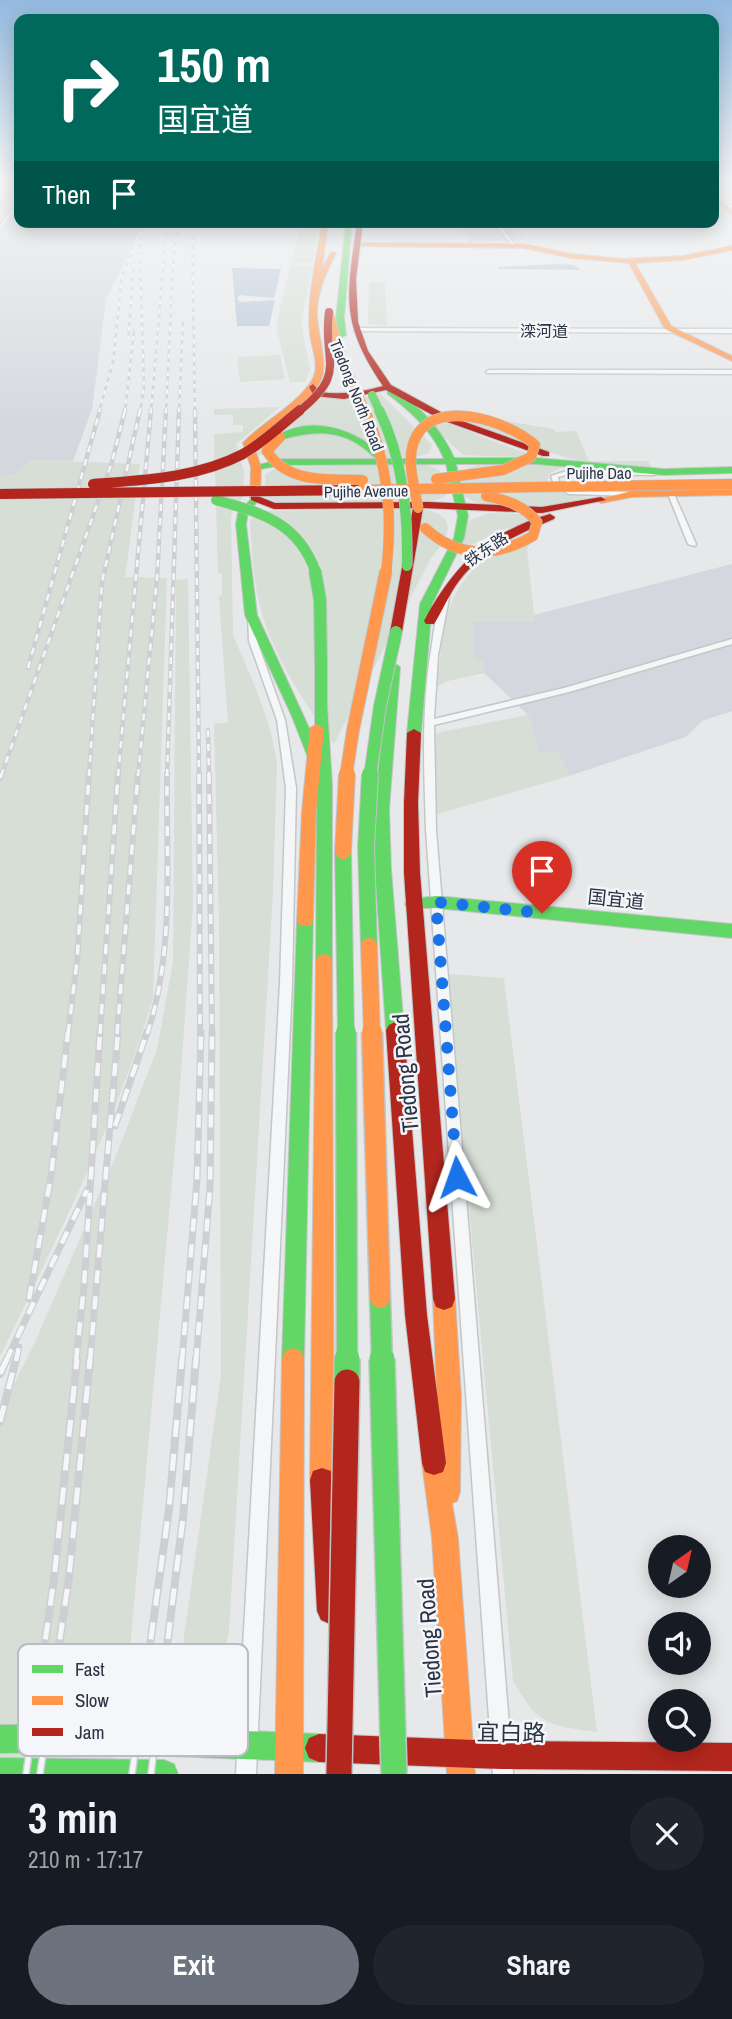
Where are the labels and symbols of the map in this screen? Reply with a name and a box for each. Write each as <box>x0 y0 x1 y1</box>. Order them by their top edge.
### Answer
street label: 滦河道 <box>520 320 568 342</box>
street label: Tiedong North Road <box>325 336 389 454</box>
street label: Pujihe Dao <box>567 462 631 484</box>
street label: Pujihe Avenue <box>324 479 408 503</box>
street label: 铁东路 <box>460 526 512 572</box>
pin <box>512 841 572 913</box>
street label: 国宜道 <box>586 883 646 915</box>
street label: Tiedong Road <box>384 1012 426 1134</box>
position arrow <box>420 1140 494 1214</box>
north arrow <box>648 1535 710 1598</box>
street label: Tiedong Road <box>409 1578 449 1698</box>
legend <box>18 1644 248 1756</box>
text: Fast <box>75 1656 105 1682</box>
text: Slow <box>75 1687 110 1713</box>
street label: 宜白路 <box>476 1716 546 1748</box>
text: Jam <box>75 1719 104 1745</box>

